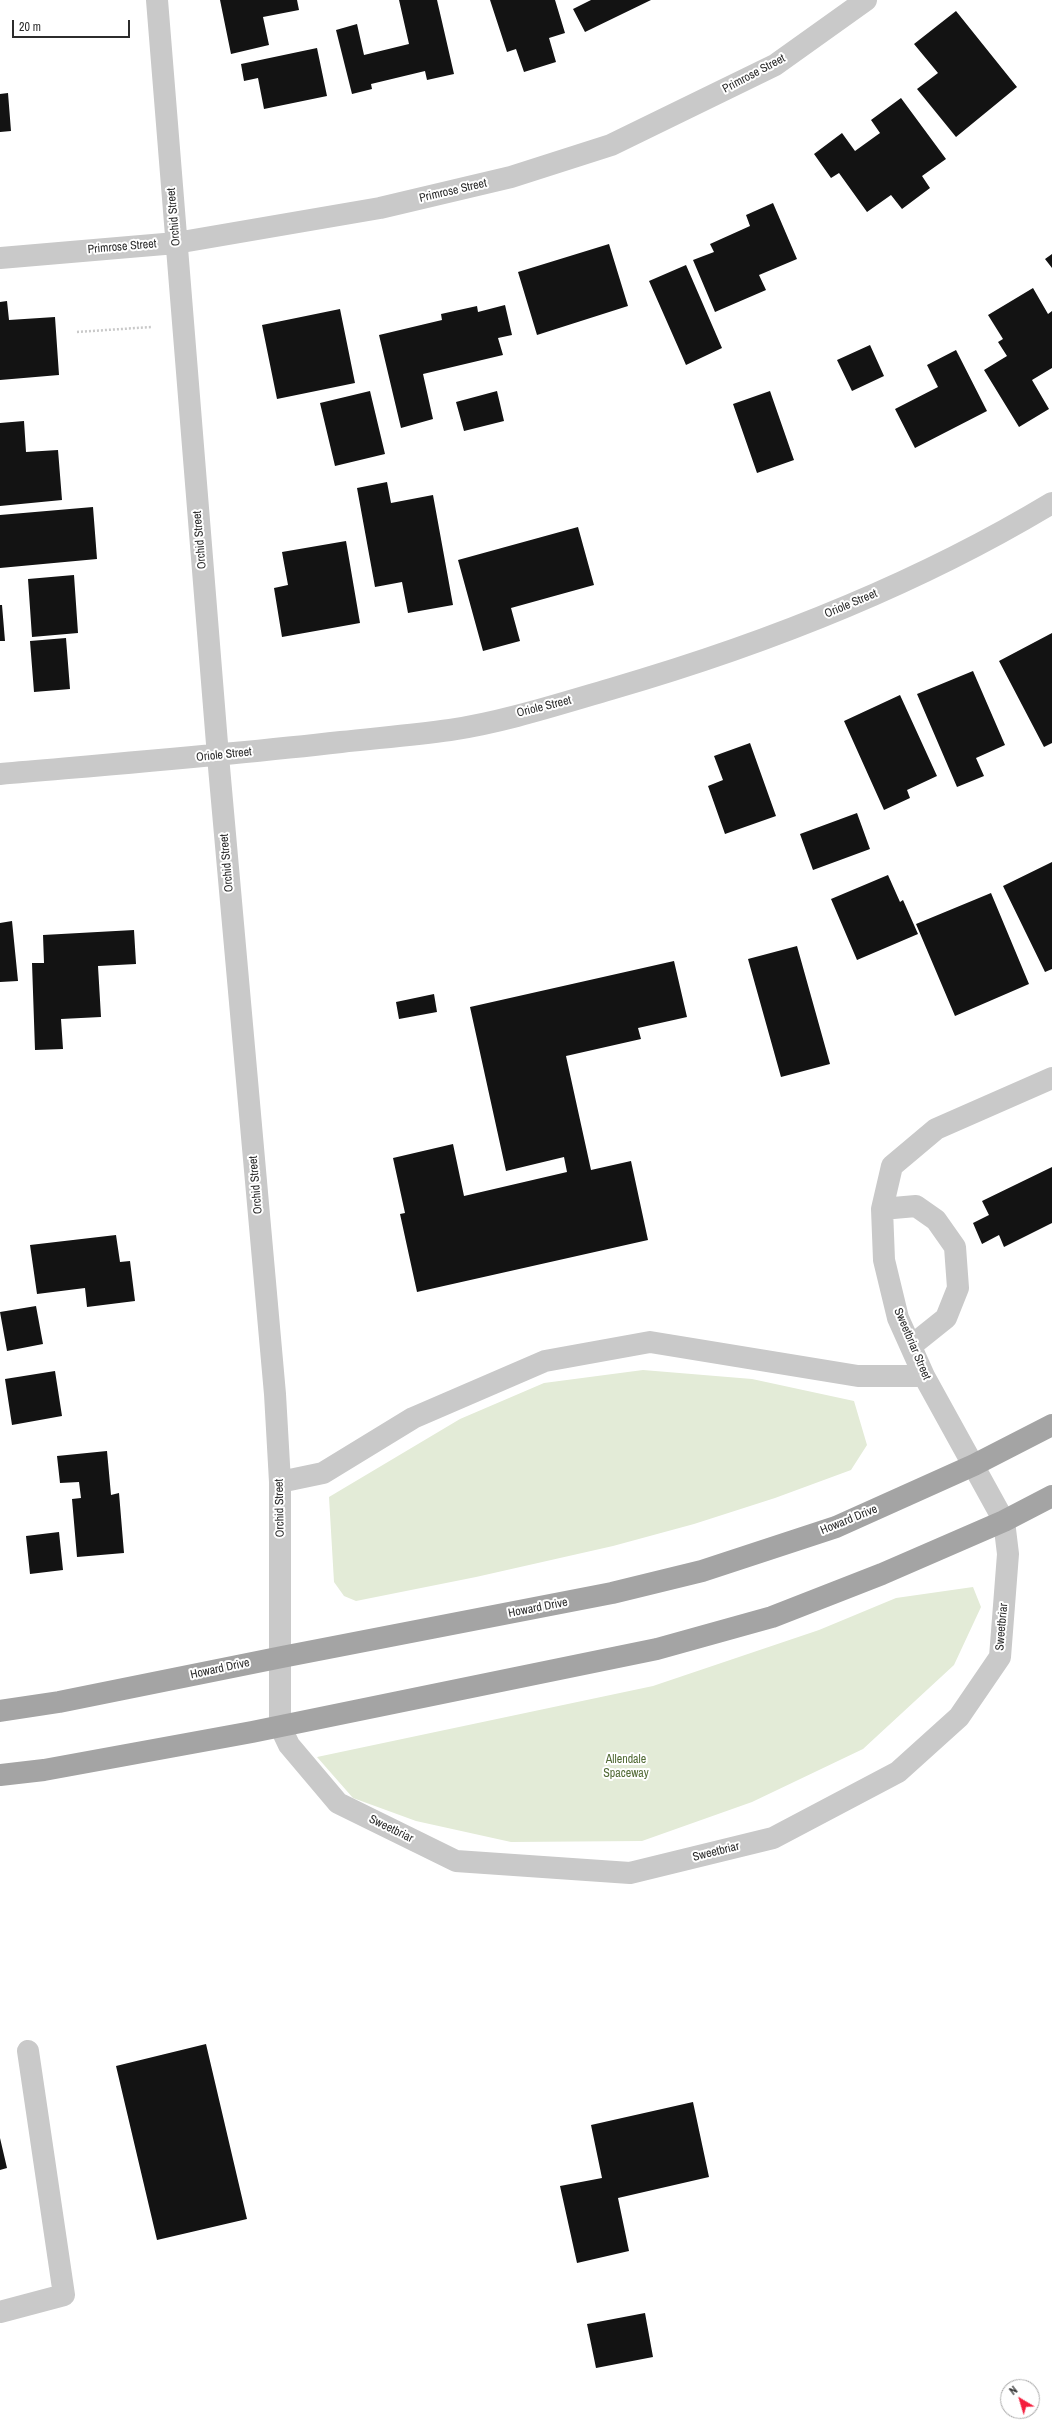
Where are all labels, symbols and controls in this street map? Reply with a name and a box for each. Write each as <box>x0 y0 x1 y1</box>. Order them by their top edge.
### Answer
scale bar <box>14 12 132 38</box>
text: 20 m <box>19 19 41 35</box>
street label: Primrose Street <box>720 51 788 97</box>
street label: Primrose Street <box>418 176 488 206</box>
street label: Orchid Street <box>164 187 184 247</box>
street label: Primrose Street <box>87 237 157 257</box>
street label: Orchid Street <box>190 510 210 570</box>
street label: Oriole Street <box>823 586 879 622</box>
street label: Oriole Street <box>515 693 573 721</box>
street label: Oriole Street <box>196 745 252 765</box>
street label: Orchid Street <box>217 833 237 893</box>
street label: Orchid Street <box>246 1155 266 1215</box>
street label: Sweetbriar Street <box>890 1306 934 1382</box>
street label: Orchid Street <box>272 1479 288 1537</box>
street label: Howard Drive <box>818 1502 880 1538</box>
street label: Howard Drive <box>507 1595 569 1621</box>
street label: Sweetbriar <box>993 1603 1011 1651</box>
street label: Howard Drive <box>189 1656 251 1682</box>
park label: Allendale Spaceway <box>603 1753 649 1781</box>
street label: Sweetbriar <box>366 1812 416 1846</box>
street label: Sweetbriar <box>691 1839 741 1865</box>
north arrow <box>1000 2379 1040 2419</box>
text: N <box>1006 2383 1020 2398</box>

